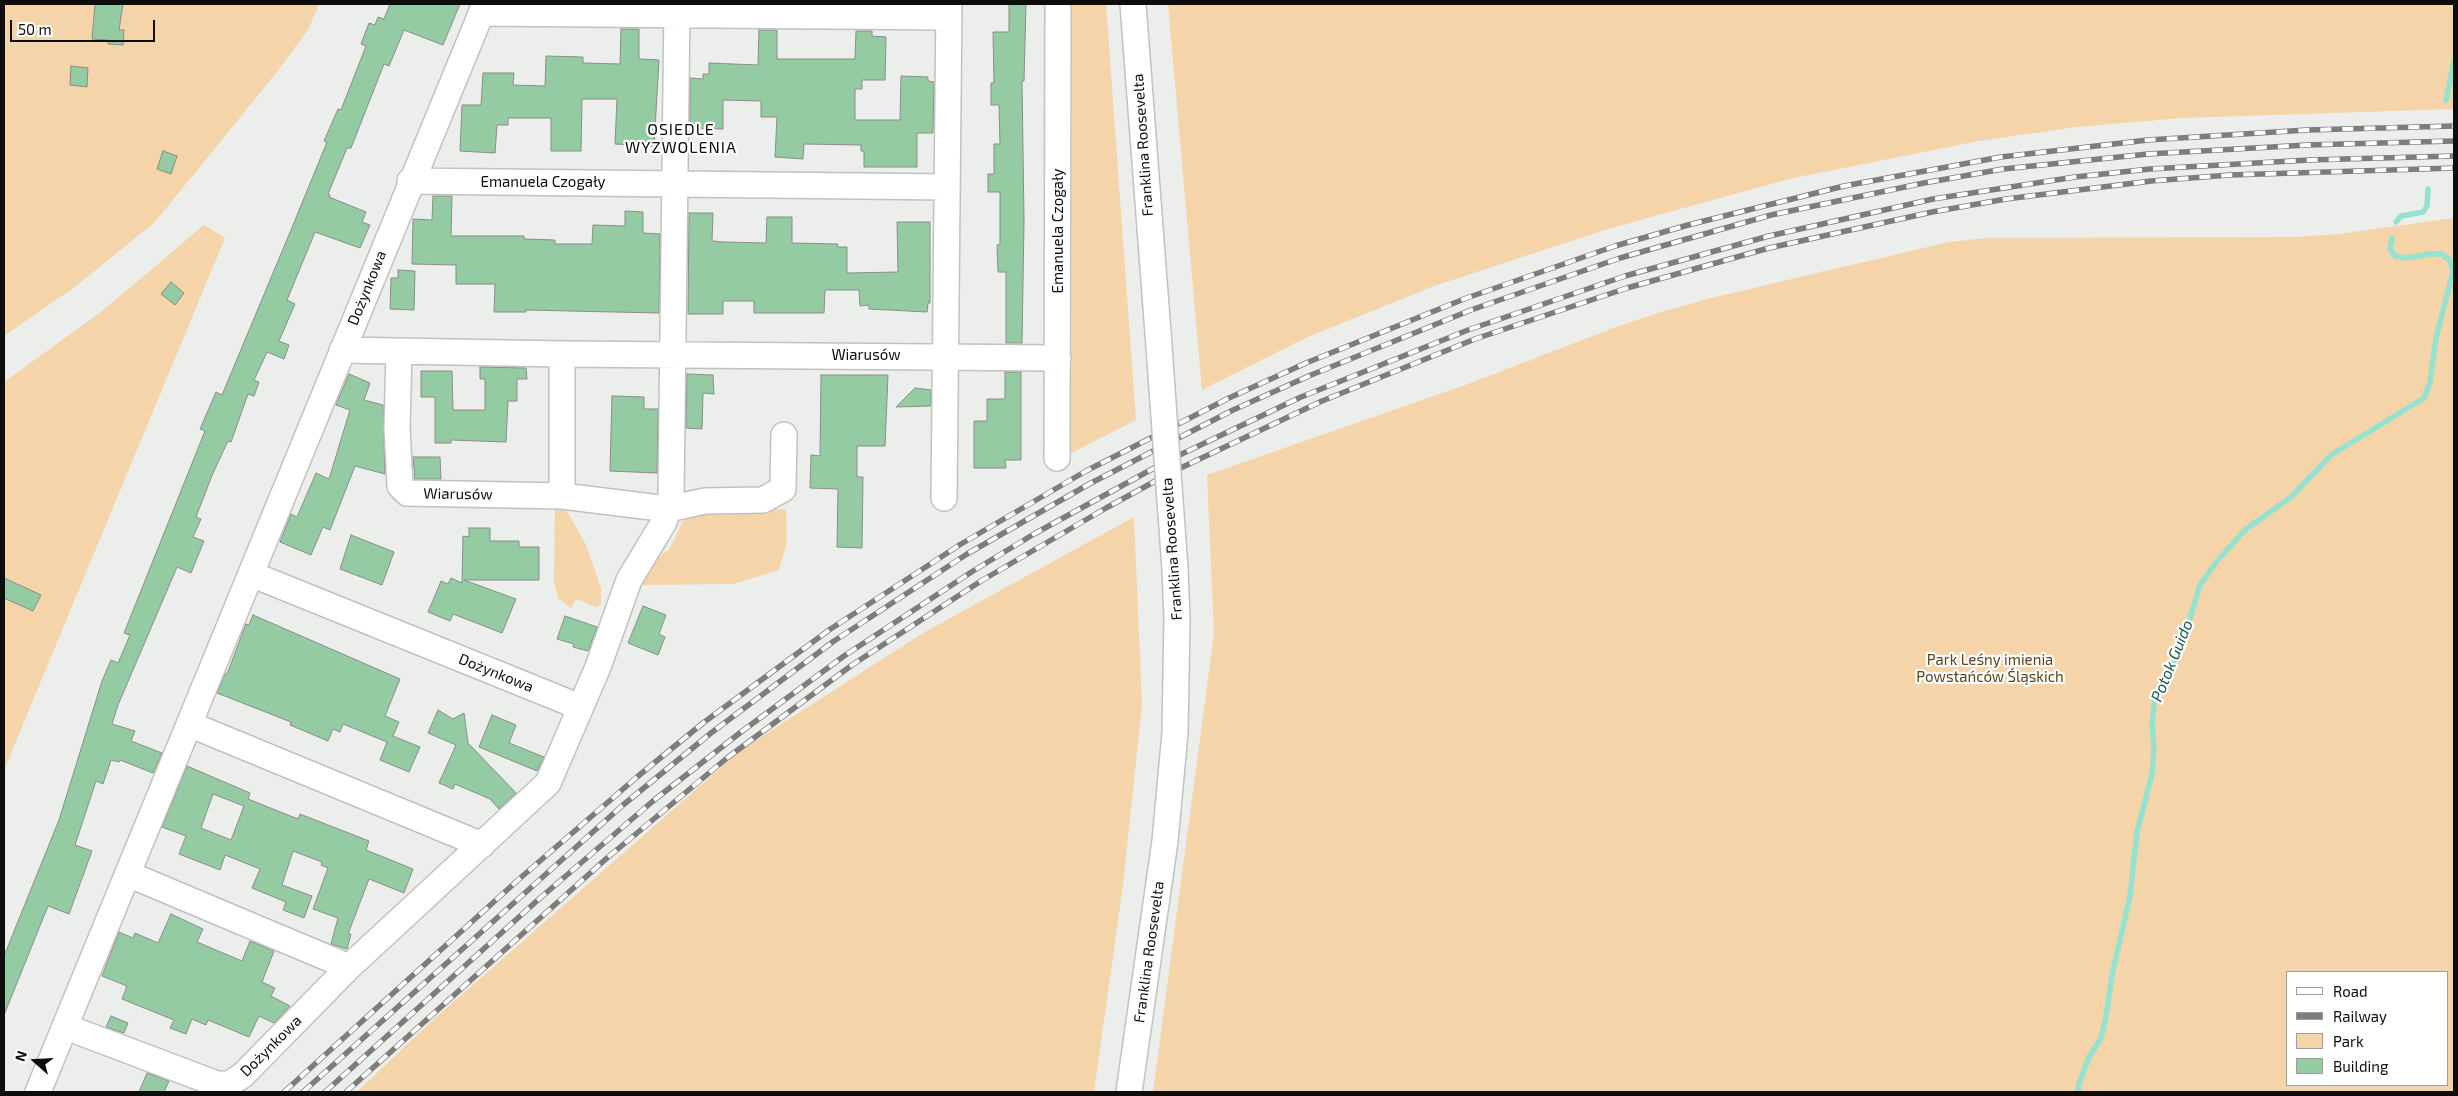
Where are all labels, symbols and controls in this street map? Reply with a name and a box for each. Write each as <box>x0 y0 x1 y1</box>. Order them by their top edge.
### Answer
scale bar <box>12 10 158 42</box>
text: 50 m <box>18 20 52 38</box>
street label: Franklina Roosevelta <box>1129 73 1157 217</box>
district label: OSIEDLE WYZWOLENIA <box>624 120 738 158</box>
street label: Emanuela Czogały <box>1049 169 1067 293</box>
street label: Emanuela Czogały <box>481 173 605 191</box>
street label: Dożynkowa <box>344 248 390 328</box>
street label: Wiarusów <box>831 346 901 364</box>
street label: Franklina Roosevelta <box>1158 477 1186 621</box>
street label: Wiarusów <box>423 484 493 504</box>
water label: Potok Guido <box>2147 617 2197 705</box>
street label: Dożynkowa <box>456 650 536 696</box>
park label: Park Leśny imienia Powstańców Śląskich <box>1916 651 2064 686</box>
street label: Franklina Roosevelta <box>1130 880 1168 1024</box>
legend <box>2286 971 2448 1086</box>
text: Road <box>2333 982 2368 1000</box>
text: Railway <box>2333 1007 2387 1025</box>
street label: Dożynkowa <box>237 1012 305 1080</box>
text: Park <box>2333 1032 2364 1050</box>
north arrow <box>10 1036 60 1086</box>
text: N <box>11 1048 30 1064</box>
text: Building <box>2333 1057 2388 1075</box>

